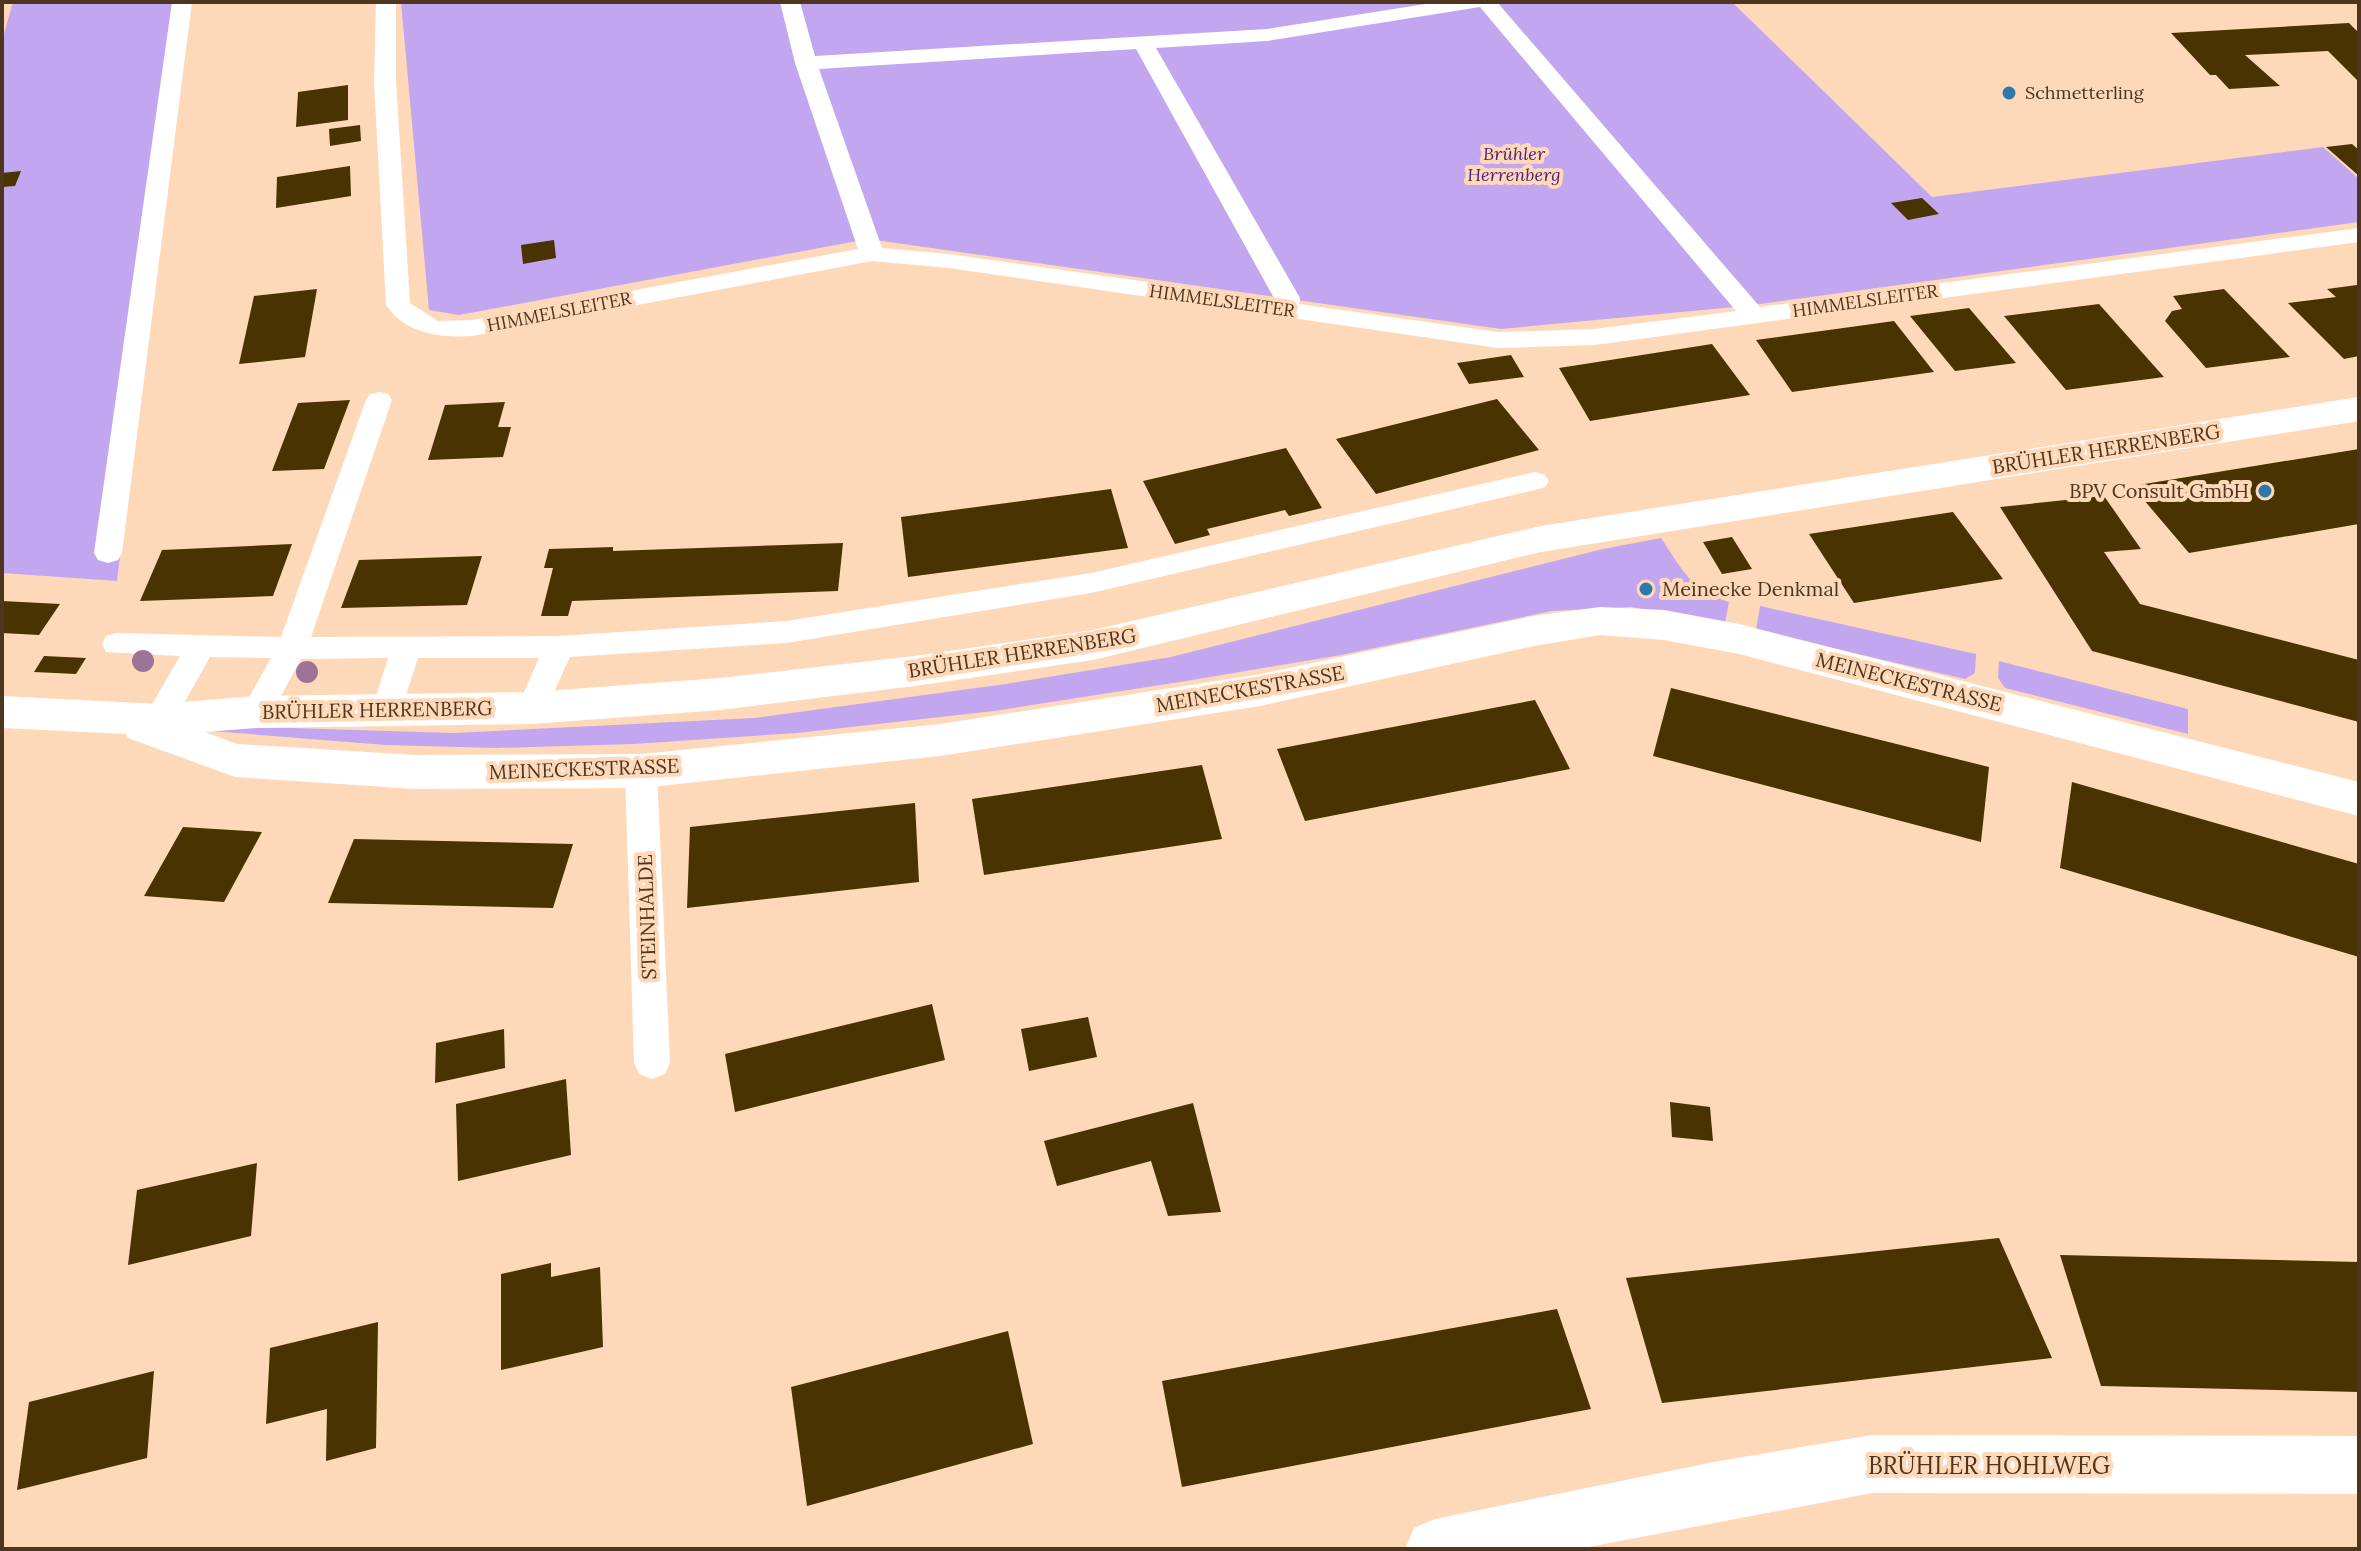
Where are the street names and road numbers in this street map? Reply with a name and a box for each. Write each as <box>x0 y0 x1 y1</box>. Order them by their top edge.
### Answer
street label: HIMMELSLEITER <box>1148 279 1297 322</box>
street label: HIMMELSLEITER <box>1791 279 1940 322</box>
street label: HIMMELSLEITER <box>485 286 634 337</box>
street label: BRÜHLER HERRENBERG <box>1990 418 2222 479</box>
street label: BRÜHLER HERRENBERG <box>906 622 1138 683</box>
street label: MEINECKESTRASSE <box>1814 646 2005 717</box>
street label: MEINECKESTRASSE <box>1154 660 1346 717</box>
street label: BRÜHLER HERRENBERG <box>262 695 492 724</box>
street label: MEINECKESTRASSE <box>488 753 680 784</box>
street label: STEINHALDE <box>632 854 661 980</box>
street label: BRÜHLER HOHLWEG <box>1868 1450 2110 1481</box>

